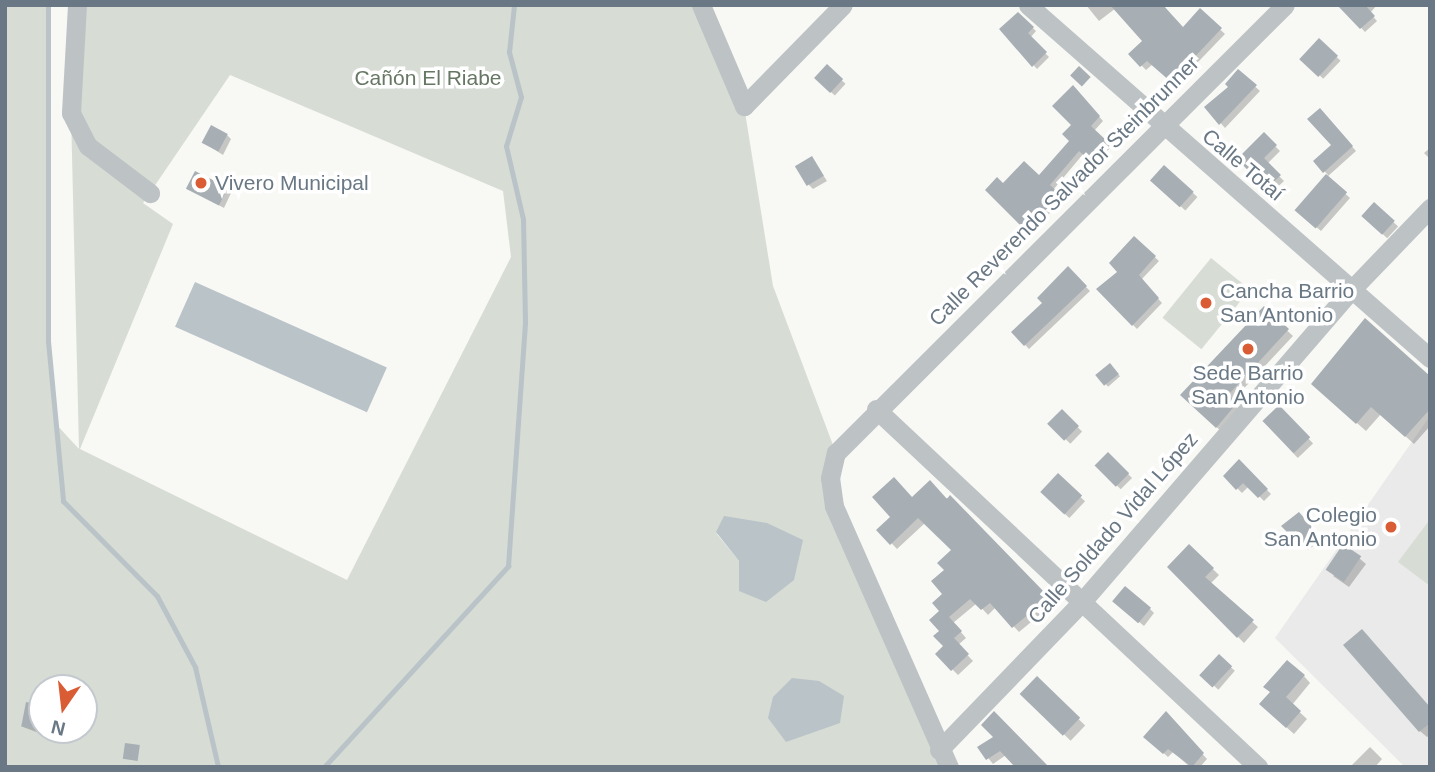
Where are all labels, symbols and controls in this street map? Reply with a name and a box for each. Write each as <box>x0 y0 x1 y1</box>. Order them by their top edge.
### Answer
street label: Calle Reverendo Salvador Steinbrunner <box>924 51 1204 331</box>
park label: Cañón El Riabe <box>354 65 502 91</box>
street label: Calle Totaí <box>1197 123 1289 207</box>
place label: Vivero Municipal <box>215 170 369 196</box>
marker: Vivero Municipal <box>193 175 209 191</box>
place label: Cancha Barrio San Antonio <box>1220 278 1354 328</box>
marker: Cancha Barrio San Antonio <box>1198 295 1214 311</box>
marker: Sede Barrio San Antonio <box>1240 341 1256 357</box>
place label: Sede Barrio San Antonio <box>1191 360 1305 410</box>
street label: Calle Soldado Vidal López <box>1023 427 1203 629</box>
place label: Colegio San Antonio <box>1263 502 1377 552</box>
marker: Colegio San Antonio <box>1383 519 1399 535</box>
north arrow <box>28 674 98 744</box>
text: N <box>49 716 67 740</box>

